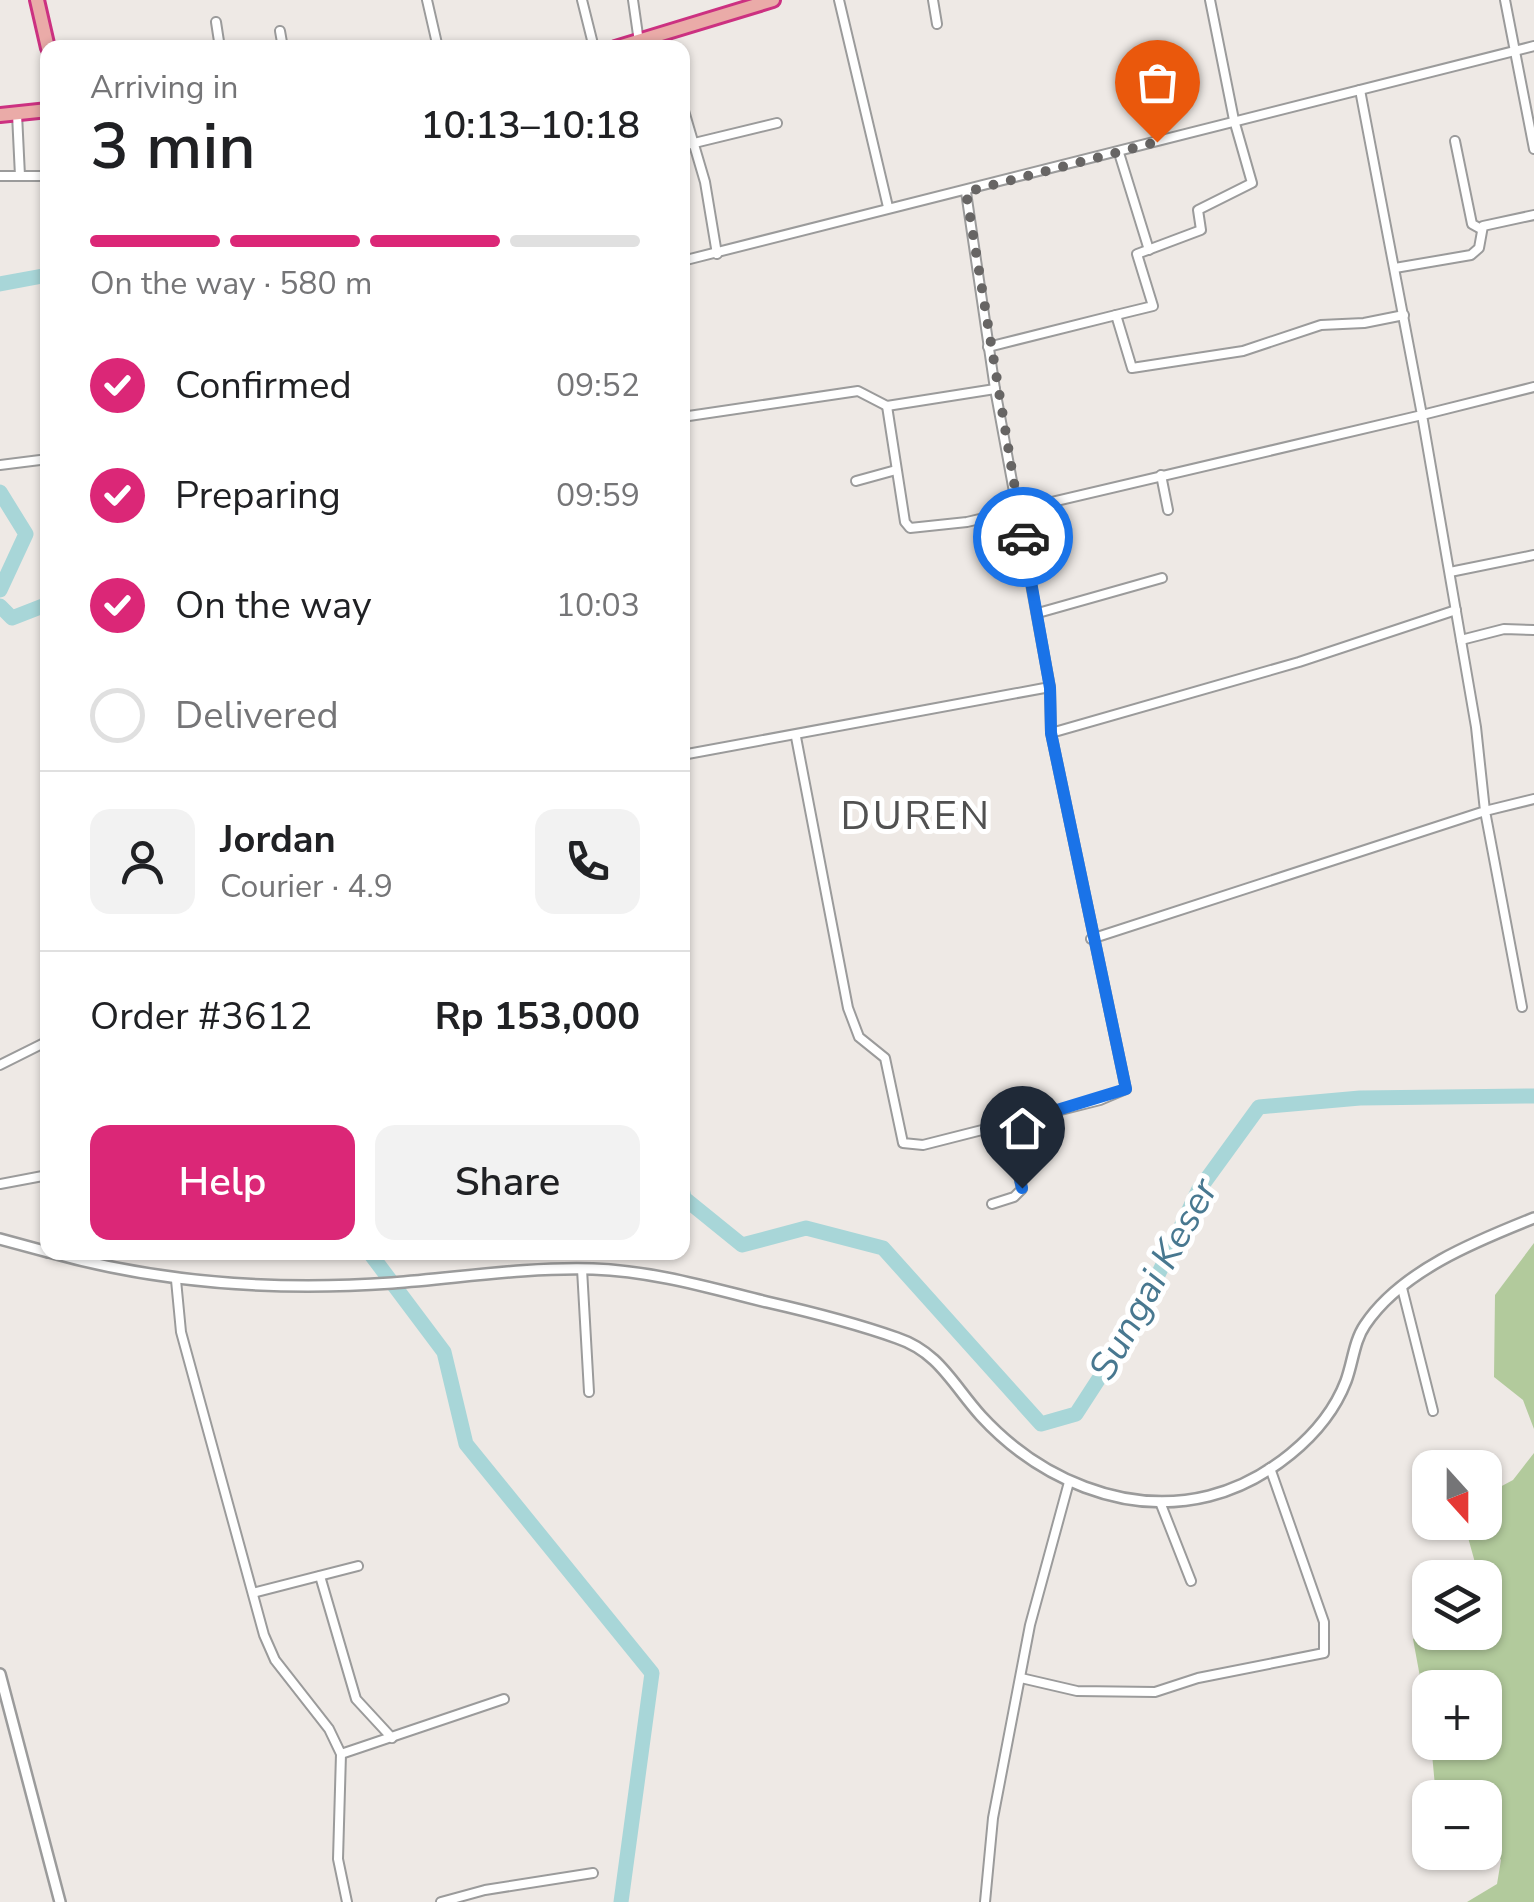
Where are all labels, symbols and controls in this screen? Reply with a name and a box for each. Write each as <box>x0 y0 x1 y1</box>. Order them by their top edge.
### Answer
pin <box>1115 40 1200 143</box>
icon: bag <box>1130 55 1185 110</box>
text: Arriving in <box>90 66 238 109</box>
text: 10:13–10:18 <box>421 100 640 151</box>
text: 3 min <box>90 102 256 191</box>
text: On the way · 580 m <box>90 262 372 305</box>
icon: check <box>90 358 145 413</box>
text: Confirmed <box>175 360 352 411</box>
text: 09:52 <box>556 364 640 407</box>
icon: check <box>90 468 145 523</box>
text: Preparing <box>175 470 341 521</box>
text: 09:59 <box>556 474 640 517</box>
courier <box>973 487 1073 587</box>
icon: car <box>996 510 1051 565</box>
icon: check <box>90 578 145 633</box>
text: On the way <box>175 580 371 631</box>
text: 10:03 <box>556 584 640 627</box>
text: Delivered <box>175 690 339 741</box>
district label: DUREN <box>841 789 991 843</box>
button: person <box>90 809 195 914</box>
button: phone <box>535 809 640 914</box>
text: Jordan <box>220 814 336 865</box>
text: Courier · 4.9 <box>220 865 393 908</box>
text: Order #3612 <box>90 991 312 1042</box>
text: Rp 153,000 <box>435 991 640 1042</box>
pin <box>980 1086 1065 1189</box>
icon: home <box>995 1101 1050 1156</box>
button: Help <box>90 1125 355 1240</box>
button: Share <box>375 1125 640 1240</box>
water label: Sungai Keser <box>1077 1168 1230 1389</box>
north arrow <box>1412 1450 1502 1540</box>
map controls <box>1412 1450 1502 1870</box>
button: layers <box>1412 1560 1502 1650</box>
button: + <box>1412 1670 1502 1760</box>
button: − <box>1412 1780 1502 1870</box>

